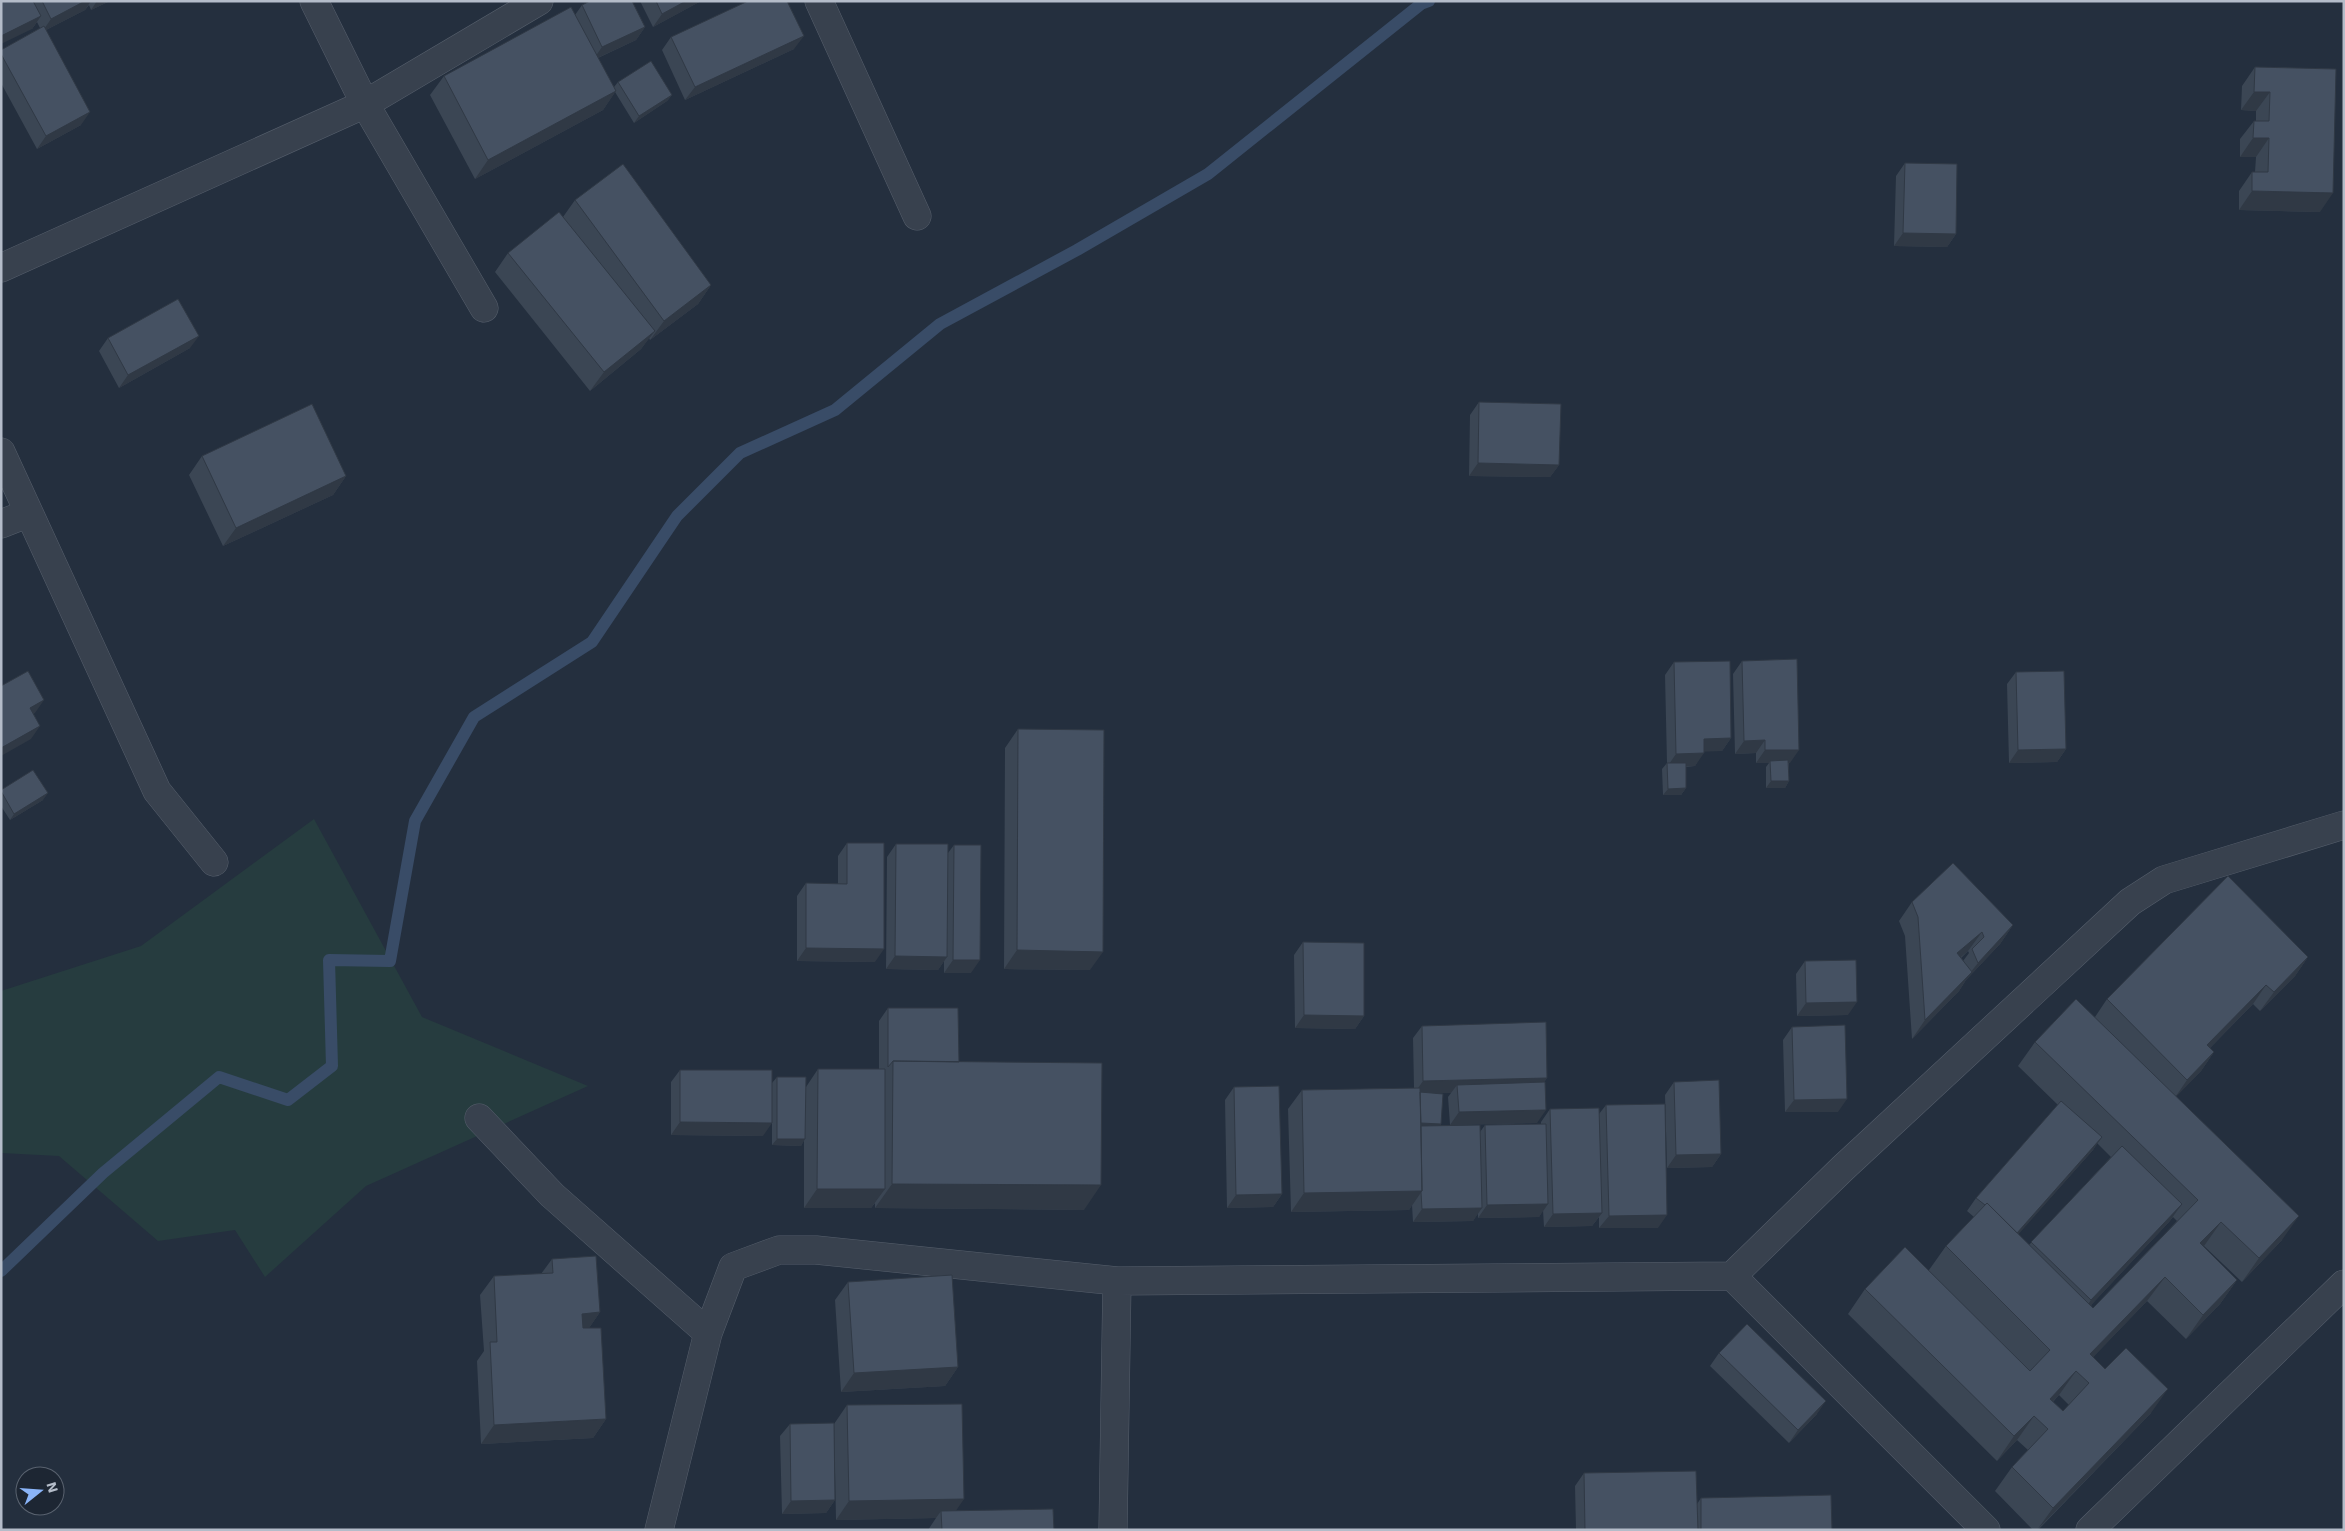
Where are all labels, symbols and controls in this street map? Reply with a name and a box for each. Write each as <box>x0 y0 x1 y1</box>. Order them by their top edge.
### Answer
north arrow <box>15 1466 65 1516</box>
text: N <box>43 1480 62 1494</box>

